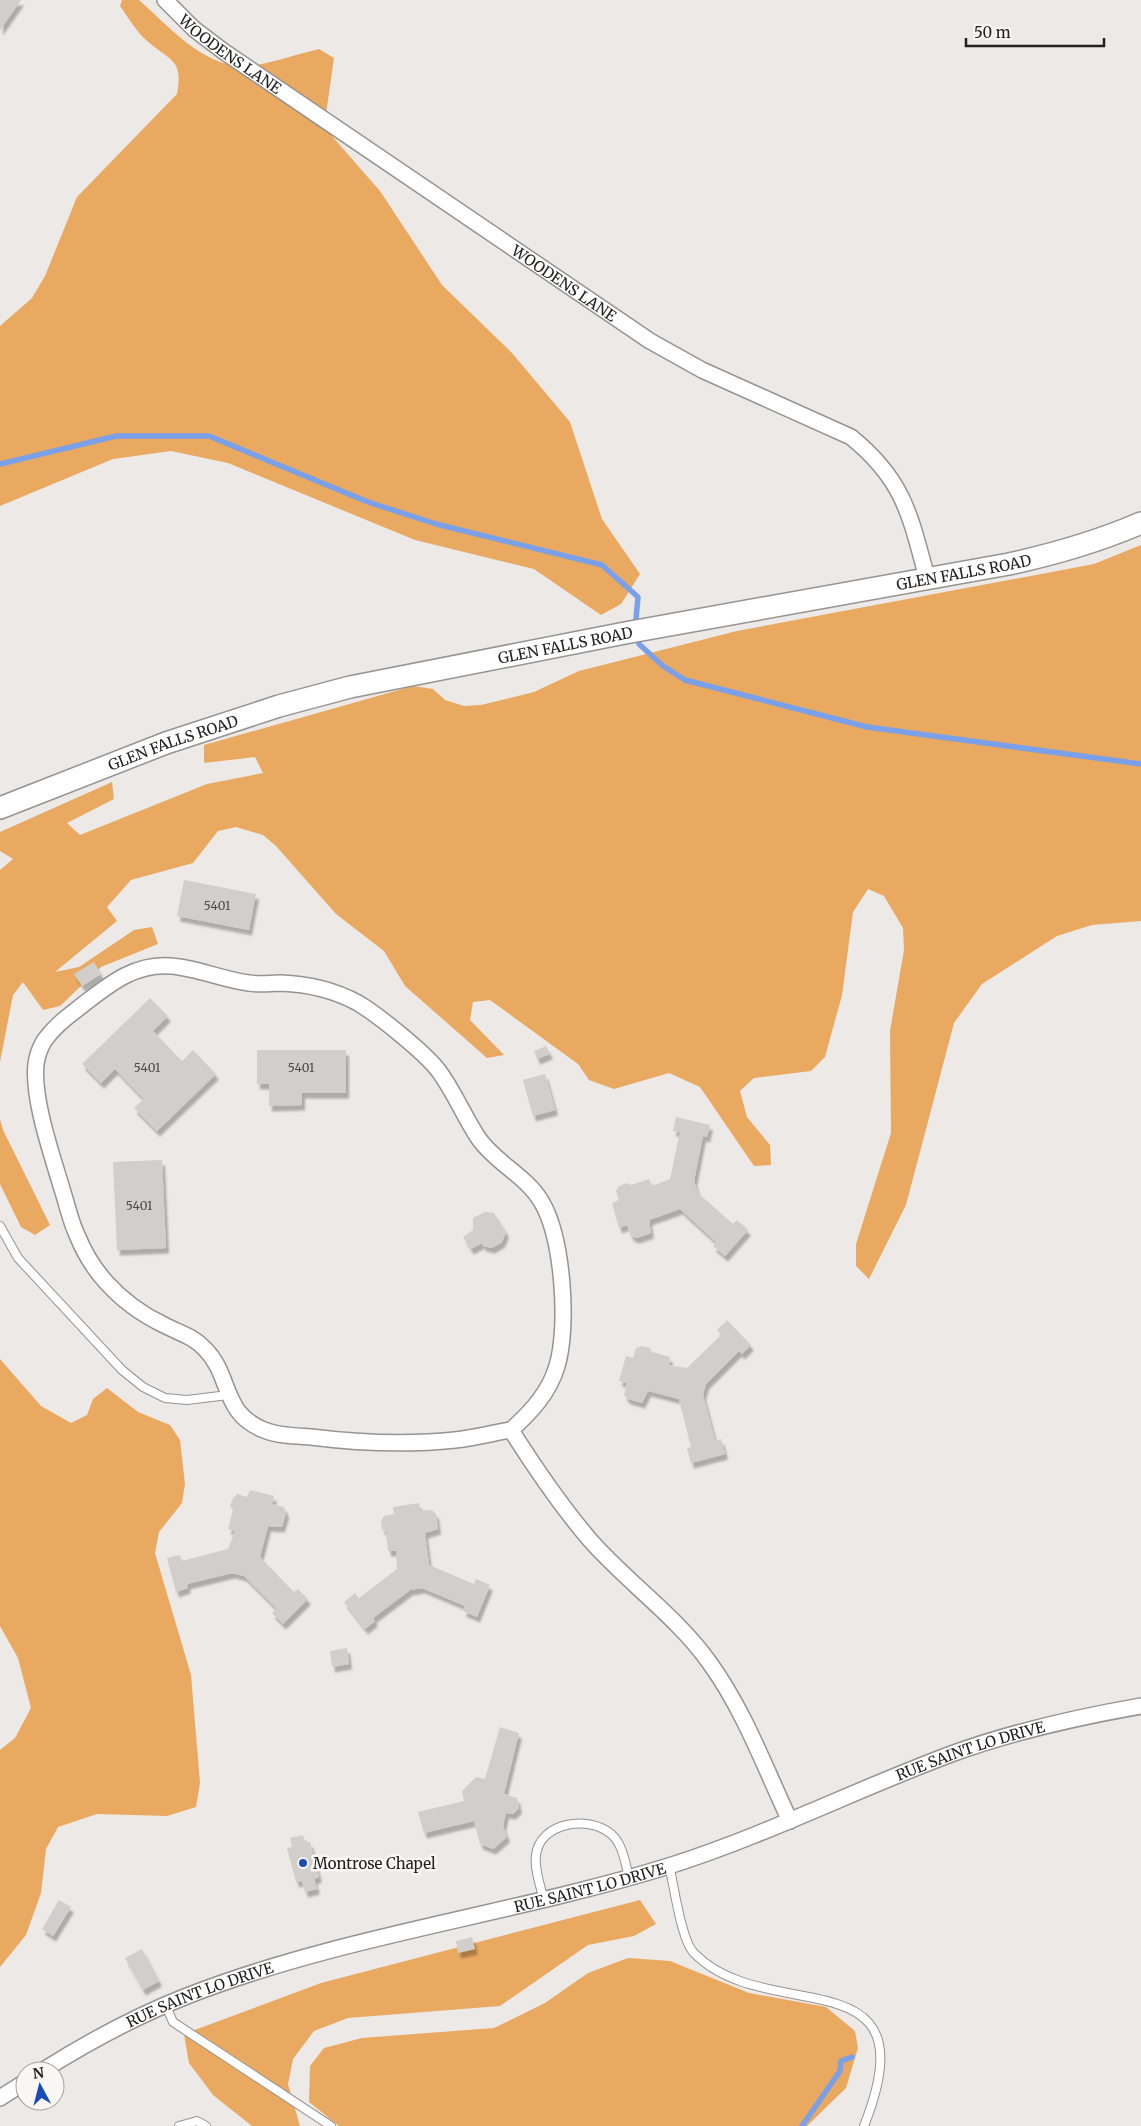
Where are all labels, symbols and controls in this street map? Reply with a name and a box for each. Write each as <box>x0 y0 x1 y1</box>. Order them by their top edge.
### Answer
street label: WOODENS LANE <box>174 9 286 98</box>
scale bar <box>966 15 1104 47</box>
text: 50 m <box>974 23 1011 42</box>
street label: WOODENS LANE <box>507 240 621 325</box>
street label: GLEN FALLS ROAD <box>895 550 1033 594</box>
street label: GLEN FALLS ROAD <box>496 622 634 667</box>
street label: GLEN FALLS ROAD <box>105 711 240 774</box>
house number: 5401 <box>204 898 231 913</box>
house number: 5401 <box>134 1060 161 1075</box>
house number: 5401 <box>288 1060 315 1075</box>
house number: 5401 <box>126 1198 153 1213</box>
street label: RUE SAINT LO DRIVE <box>893 1717 1047 1784</box>
place label: Montrose Chapel <box>313 1854 436 1873</box>
marker: Montrose Chapel <box>297 1857 309 1869</box>
street label: RUE SAINT LO DRIVE <box>512 1858 668 1916</box>
street label: RUE SAINT LO DRIVE <box>123 1957 276 2031</box>
north arrow <box>15 2061 65 2111</box>
text: N <box>32 2063 45 2083</box>

